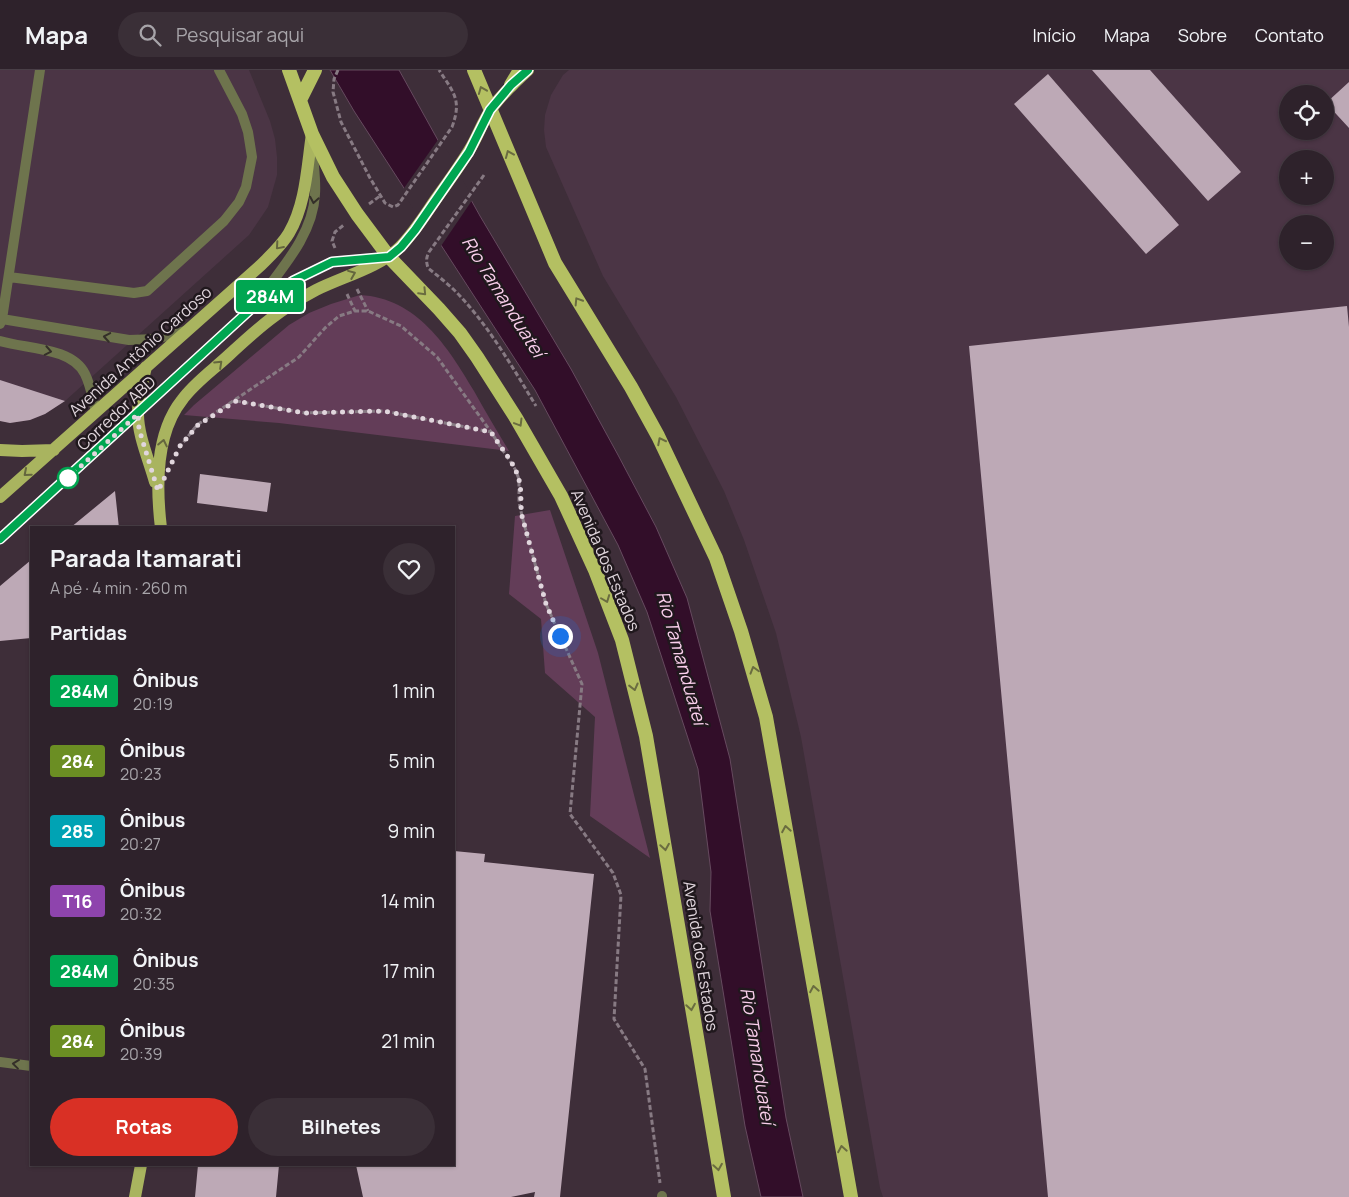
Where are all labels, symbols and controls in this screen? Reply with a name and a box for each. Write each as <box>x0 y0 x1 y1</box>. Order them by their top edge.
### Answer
search box <box>118 12 468 57</box>
text: Mapa <box>25 18 88 51</box>
icon: search <box>136 21 164 49</box>
text: Pesquisar aqui <box>176 22 304 48</box>
text: Início <box>1032 23 1076 47</box>
text: Mapa <box>1104 23 1150 47</box>
text: Sobre <box>1178 23 1227 47</box>
text: Contato <box>1255 23 1324 47</box>
map controls <box>1279 85 1334 270</box>
button: locate <box>1279 85 1334 140</box>
one-way arrow <box>478 86 489 95</box>
one-way arrow <box>505 150 515 159</box>
button: + <box>1279 150 1334 205</box>
one-way arrow <box>309 196 319 205</box>
button: − <box>1279 215 1334 270</box>
water label: Rio Tamanduateí <box>457 232 553 365</box>
one-way arrow <box>276 240 284 249</box>
one-way arrow <box>347 270 356 280</box>
line badge: 284M <box>235 280 305 312</box>
street label: Avenida Antônio Cardoso <box>64 281 216 421</box>
text: 284M <box>246 284 294 308</box>
one-way arrow <box>417 286 426 295</box>
one-way arrow <box>574 298 584 307</box>
one-way arrow <box>102 332 111 342</box>
one-way arrow <box>43 346 52 356</box>
one-way arrow <box>213 361 222 370</box>
street label: Corredor ABD <box>72 371 160 455</box>
one-way arrow <box>512 417 522 426</box>
one-way arrow <box>657 437 667 446</box>
one-way arrow <box>157 438 168 447</box>
one-way arrow <box>23 467 32 476</box>
unlabelled marker <box>57 467 79 489</box>
street label: Avenida dos Estados <box>566 486 646 634</box>
text: Parada Itamarati <box>50 541 242 574</box>
button: heart <box>383 543 435 595</box>
text: A pé · 4 min · 260 m <box>50 577 187 599</box>
water label: Rio Tamanduateí <box>651 588 714 731</box>
one-way arrow <box>600 595 610 603</box>
text: Partidas <box>50 620 127 646</box>
your location <box>548 624 573 649</box>
one-way arrow <box>749 666 759 674</box>
text: Ônibus <box>133 667 198 693</box>
text: 1 min <box>392 678 435 704</box>
text: 284M <box>60 679 108 703</box>
one-way arrow <box>628 683 639 692</box>
text: 20:19 <box>133 693 173 715</box>
text: Ônibus <box>120 737 185 763</box>
text: 5 min <box>388 748 435 774</box>
text: 284 <box>61 749 94 773</box>
text: 20:23 <box>120 763 162 785</box>
text: Ônibus <box>120 807 185 833</box>
text: 9 min <box>388 818 435 844</box>
text: 285 <box>61 819 94 843</box>
one-way arrow <box>782 825 792 833</box>
text: 20:27 <box>120 833 161 855</box>
one-way arrow <box>659 842 669 851</box>
text: Ônibus <box>120 877 185 903</box>
street label: Avenida dos Estados <box>678 879 724 1033</box>
text: 14 min <box>381 888 435 914</box>
text: T16 <box>63 889 93 913</box>
text: 20:32 <box>120 903 162 925</box>
text: Ônibus <box>133 947 198 973</box>
text: 17 min <box>382 958 435 984</box>
text: 284M <box>60 959 108 983</box>
text: 20:35 <box>133 973 175 995</box>
one-way arrow <box>810 985 820 993</box>
water label: Rio Tamanduateí <box>735 986 781 1130</box>
one-way arrow <box>686 1003 696 1011</box>
text: Ônibus <box>120 1017 185 1043</box>
text: 21 min <box>381 1028 435 1054</box>
text: 284 <box>61 1029 94 1053</box>
text: 20:39 <box>120 1043 162 1065</box>
one-way arrow <box>11 1059 19 1070</box>
button: Rotas <box>50 1098 238 1156</box>
button: Bilhetes <box>248 1098 435 1156</box>
one-way arrow <box>838 1145 848 1153</box>
one-way arrow <box>712 1164 723 1172</box>

